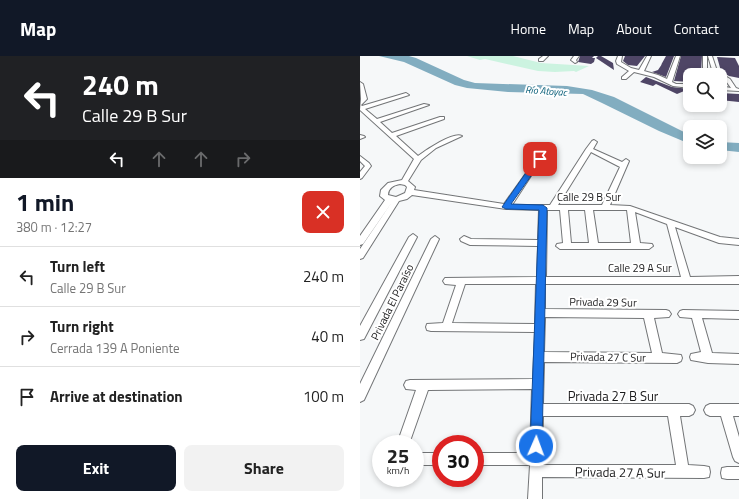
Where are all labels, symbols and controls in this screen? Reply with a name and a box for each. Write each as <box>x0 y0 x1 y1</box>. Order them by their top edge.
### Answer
text: Map <box>20 14 56 43</box>
text: Home <box>511 18 546 39</box>
text: Map <box>568 18 594 39</box>
text: About <box>616 18 652 39</box>
text: Contact <box>674 18 719 39</box>
text: 240 m <box>82 63 159 106</box>
map controls <box>683 68 727 164</box>
button: search <box>683 68 727 112</box>
icon: left <box>16 72 68 124</box>
water label: Río Atoyac <box>525 82 568 100</box>
text: Calle 29 B Sur <box>82 102 187 129</box>
button: layers <box>683 120 727 164</box>
pin <box>523 142 557 176</box>
icon: left <box>106 148 128 170</box>
icon: ahead <box>148 148 170 170</box>
icon: ahead <box>190 148 212 170</box>
icon: right <box>232 148 254 170</box>
icon: arrive <box>529 148 551 170</box>
text: 1 min <box>16 184 74 220</box>
street label: Calle 29 B Sur <box>557 189 621 205</box>
button: close <box>302 191 344 233</box>
text: 380 m · 12:27 <box>16 217 92 237</box>
text: Turn left <box>50 255 105 278</box>
street label: Calle 29 A Sur <box>608 260 672 276</box>
street label: Privada El Paraíso <box>367 261 417 343</box>
text: 240 m <box>303 265 344 288</box>
icon: left <box>16 266 38 288</box>
text: Calle 29 B Sur <box>50 278 126 298</box>
street label: Privada 29 Sur <box>569 293 637 311</box>
text: Turn right <box>50 315 114 338</box>
text: 40 m <box>311 325 344 348</box>
icon: right <box>16 326 38 348</box>
text: Cerrada 139 A Poniente <box>50 338 180 358</box>
street label: Privada 27 C Sur <box>570 348 646 366</box>
text: Arrive at destination <box>50 385 183 408</box>
text: 100 m <box>303 385 344 408</box>
icon: arrive <box>16 386 38 408</box>
street label: Privada 27 B Sur <box>568 386 659 406</box>
position arrow <box>515 425 557 467</box>
speed limit sign: 30 <box>432 435 484 487</box>
text: 25 <box>387 440 409 471</box>
button: Exit <box>16 445 176 491</box>
button: Share <box>184 445 344 491</box>
street label: Privada 27 A Sur <box>575 461 666 483</box>
text: km/h <box>387 463 409 478</box>

